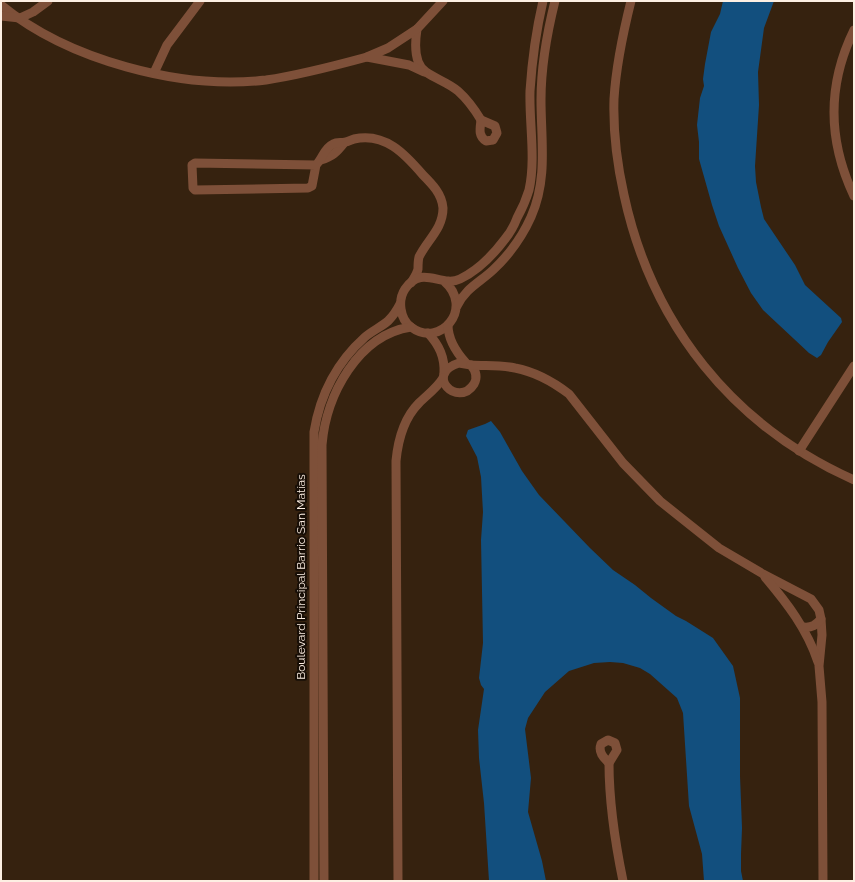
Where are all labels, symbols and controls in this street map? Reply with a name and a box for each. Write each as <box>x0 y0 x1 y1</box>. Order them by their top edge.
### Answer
street label: Boulevard Principal Barrio San Matías <box>294 474 308 680</box>

